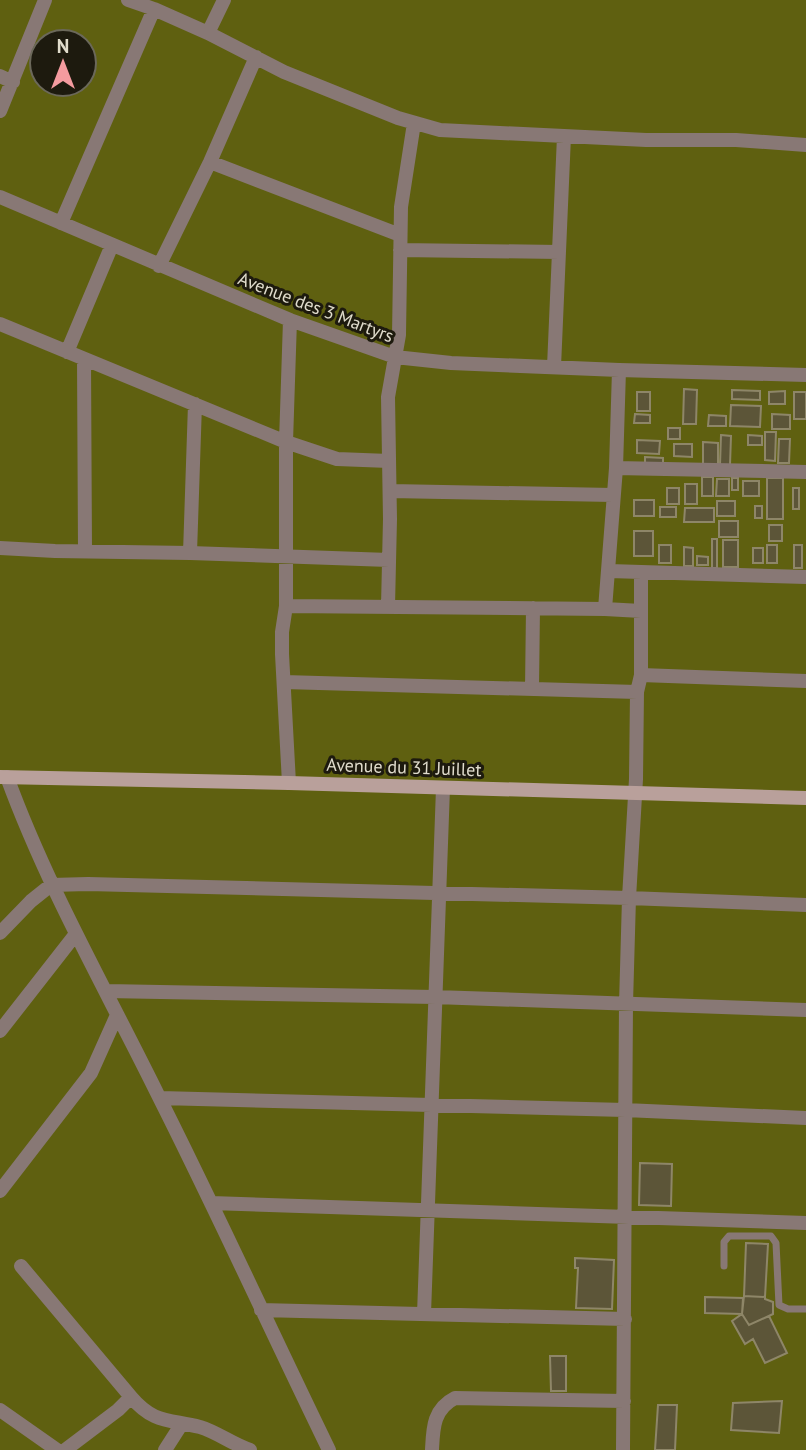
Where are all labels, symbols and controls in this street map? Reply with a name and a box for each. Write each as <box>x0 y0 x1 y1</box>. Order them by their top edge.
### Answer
north arrow <box>28 28 98 98</box>
text: N <box>57 34 69 58</box>
street label: Avenue des 3 Martyrs <box>235 267 397 347</box>
street label: Avenue du 31 Juillet <box>326 753 482 781</box>

